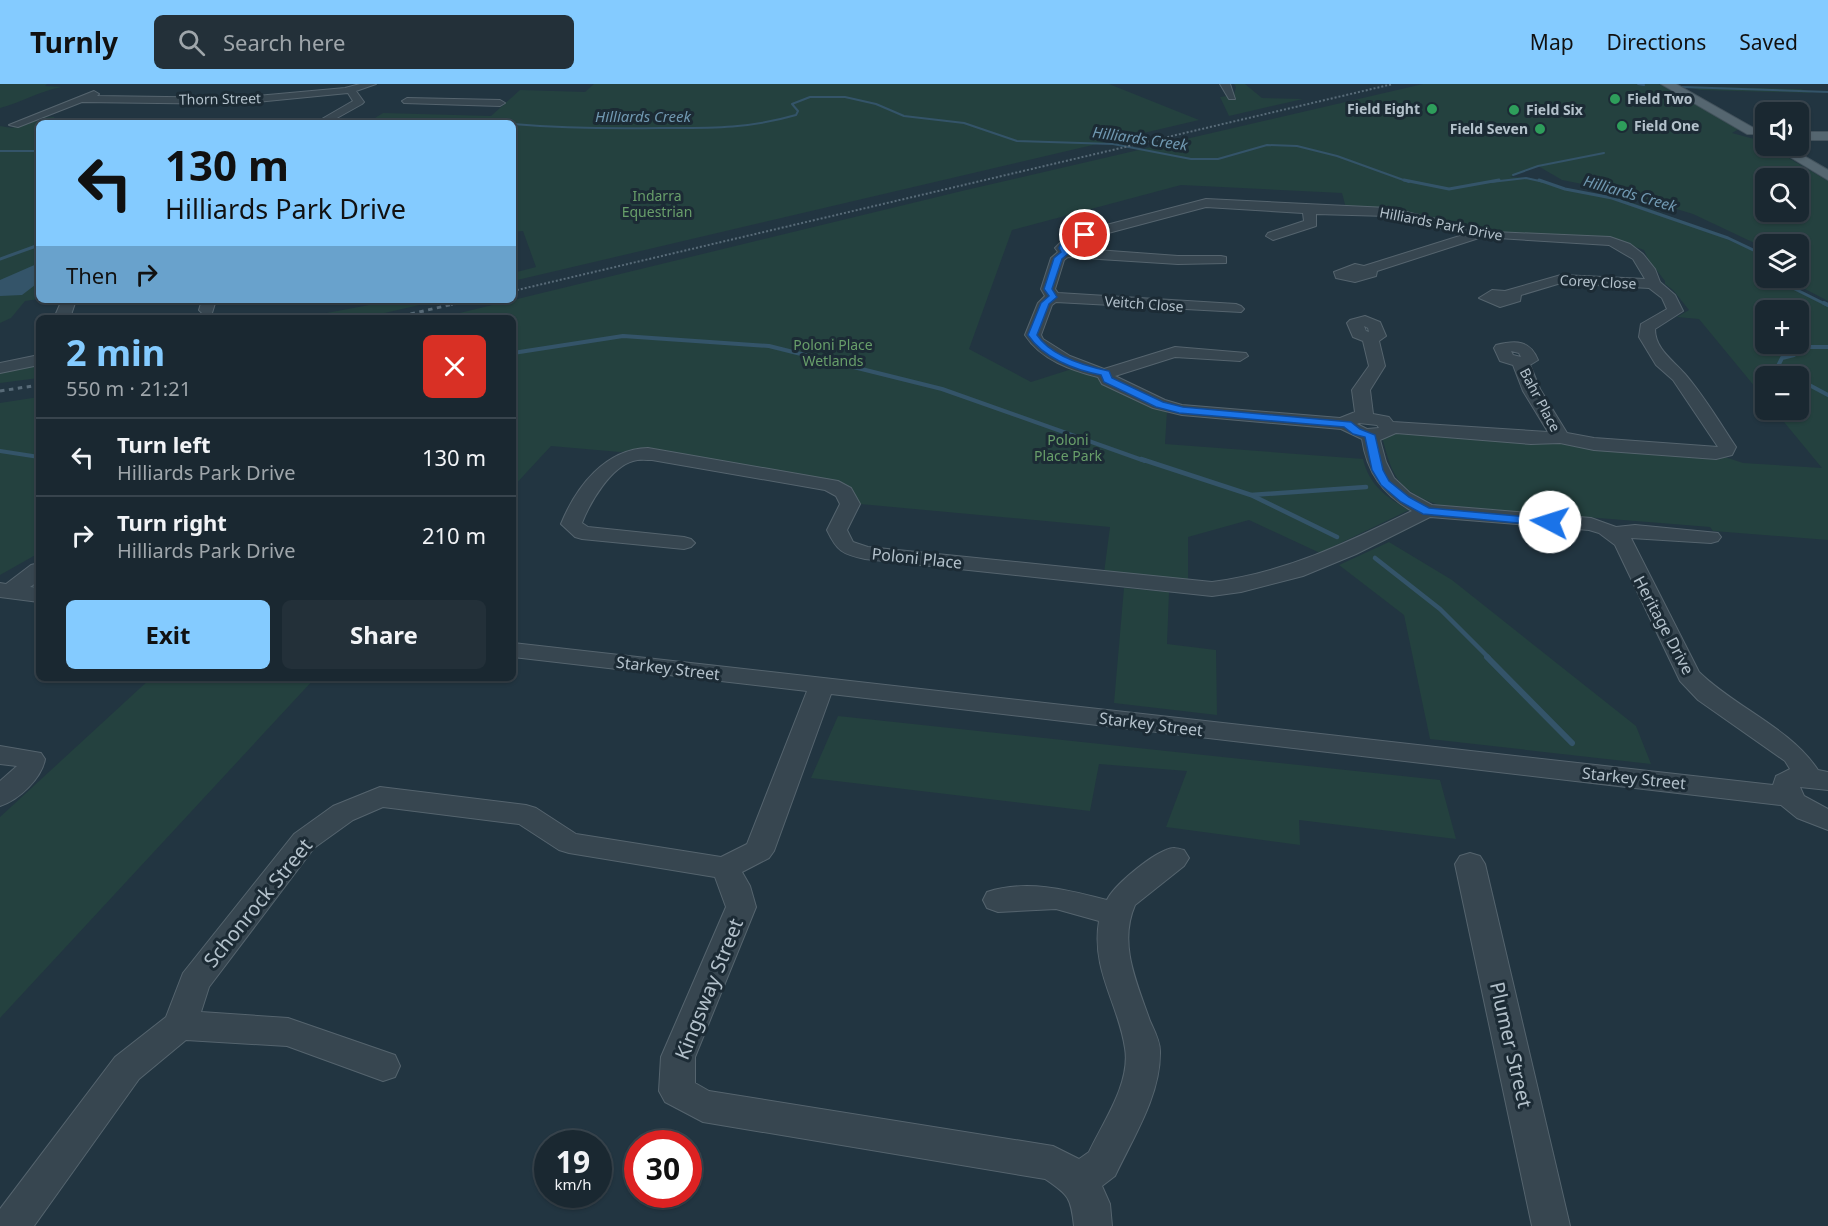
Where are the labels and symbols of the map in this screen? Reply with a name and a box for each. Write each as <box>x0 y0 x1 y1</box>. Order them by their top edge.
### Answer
street label: Thorn Street <box>179 88 261 109</box>
place label: Field Two <box>1627 89 1693 108</box>
marker: Field Two <box>1608 92 1622 106</box>
place label: Field Eight <box>1347 99 1420 118</box>
place label: Field Six <box>1526 100 1584 119</box>
marker: Field Eight <box>1425 102 1439 116</box>
marker: Field Six <box>1507 103 1521 117</box>
water label: Hilliards Creek <box>595 106 691 126</box>
place label: Field One <box>1634 116 1699 135</box>
place label: Field Seven <box>1450 119 1528 138</box>
marker: Field One <box>1615 119 1629 133</box>
water label: Hilliards Creek <box>1091 121 1190 155</box>
marker: Field Seven <box>1533 122 1547 136</box>
water label: Hilliards Creek <box>1581 170 1680 216</box>
park label: Indarra Equestrian <box>622 186 692 221</box>
street label: Hilliards Park Drive <box>1378 202 1504 245</box>
pin <box>1059 209 1110 260</box>
street label: Corey Close <box>1559 270 1637 293</box>
street label: Veitch Close <box>1104 291 1184 316</box>
park label: Poloni Place Wetlands <box>793 335 873 370</box>
street label: Bahr Place <box>1516 365 1565 435</box>
park label: Poloni Place Park <box>1034 430 1102 465</box>
position arrow <box>1518 490 1582 554</box>
street label: Poloni Place <box>871 542 963 574</box>
street label: Heritage Drive <box>1629 572 1699 678</box>
street label: Starkey Street <box>615 651 721 685</box>
street label: Starkey Street <box>1098 707 1204 741</box>
street label: Starkey Street <box>1581 762 1687 794</box>
street label: Schonrock Street <box>197 833 318 973</box>
street label: Kingsway Street <box>668 914 749 1063</box>
street label: Plumer Street <box>1484 979 1539 1111</box>
speed limit sign: 30 <box>624 1130 702 1208</box>

